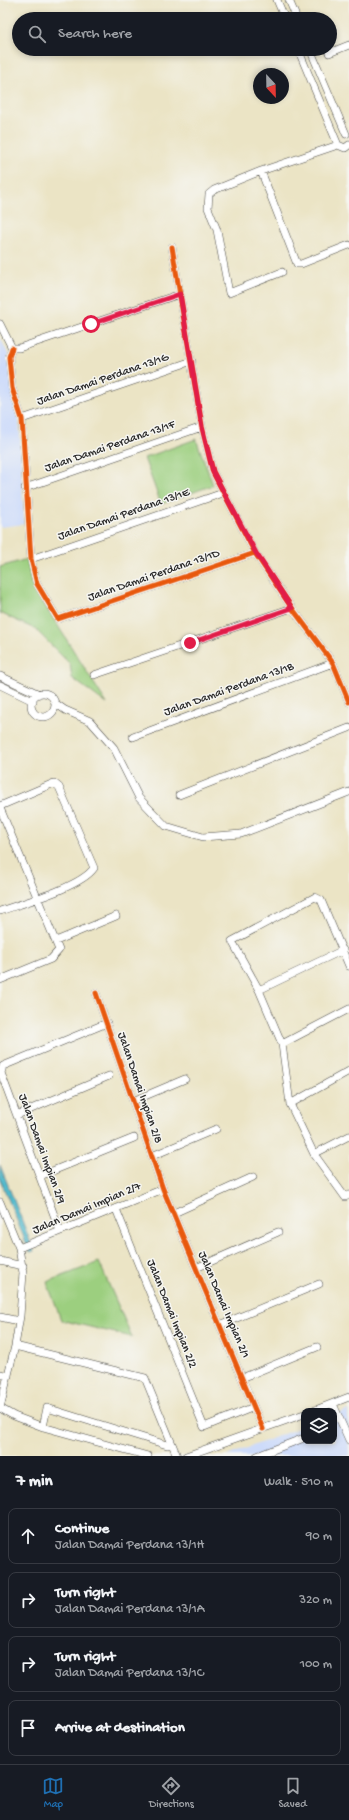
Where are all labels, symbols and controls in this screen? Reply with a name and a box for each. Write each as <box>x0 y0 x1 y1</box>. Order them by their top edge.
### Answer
search box <box>12 12 337 56</box>
icon: search <box>26 23 48 45</box>
text: Search here <box>58 25 132 43</box>
north arrow <box>253 68 289 104</box>
route start <box>82 315 100 333</box>
street label: Jalan Damai Perdana 13/1G <box>35 351 171 409</box>
street label: Jalan Damai Perdana 13/1F <box>43 418 178 476</box>
street label: Jalan Damai Perdana 13/1E <box>56 486 192 544</box>
street label: Jalan Damai Perdana 13/1D <box>86 547 222 605</box>
route end <box>181 634 199 652</box>
street label: Jalan Damai Perdana 13/1B <box>162 660 297 720</box>
street label: Jalan Damai Impian 2/8 <box>113 1031 165 1146</box>
street label: Jalan Damai Impian 2/9 <box>15 1092 67 1206</box>
street label: Jalan Damai Impian 2/7 <box>31 1180 144 1238</box>
street label: Jalan Damai Impian 2/1 <box>194 1249 252 1361</box>
street label: Jalan Damai Impian 2/2 <box>143 1258 199 1370</box>
map controls <box>301 1408 337 1444</box>
button: layers <box>301 1408 337 1444</box>
text: 7 min <box>16 1472 53 1492</box>
text: Walk · 510 m <box>264 1475 333 1490</box>
text: Continue <box>55 1520 109 1538</box>
icon: ahead <box>17 1525 39 1547</box>
text: 90 m <box>306 1529 332 1544</box>
text: Jalan Damai Perdana 13/1H <box>55 1538 204 1553</box>
text: Turn right <box>55 1584 115 1602</box>
icon: right <box>17 1589 39 1611</box>
text: 320 m <box>299 1593 332 1608</box>
text: Jalan Damai Perdana 13/1A <box>55 1602 204 1617</box>
text: Turn right <box>55 1648 115 1666</box>
icon: right <box>17 1653 39 1675</box>
text: 100 m <box>300 1657 332 1672</box>
text: Jalan Damai Perdana 13/1C <box>55 1666 204 1681</box>
icon: arrive <box>17 1717 39 1739</box>
text: Arrive at destination <box>55 1719 185 1737</box>
tab: Map <box>42 1775 64 1811</box>
tab: Directions <box>149 1775 194 1811</box>
tab: Saved <box>278 1775 307 1811</box>

